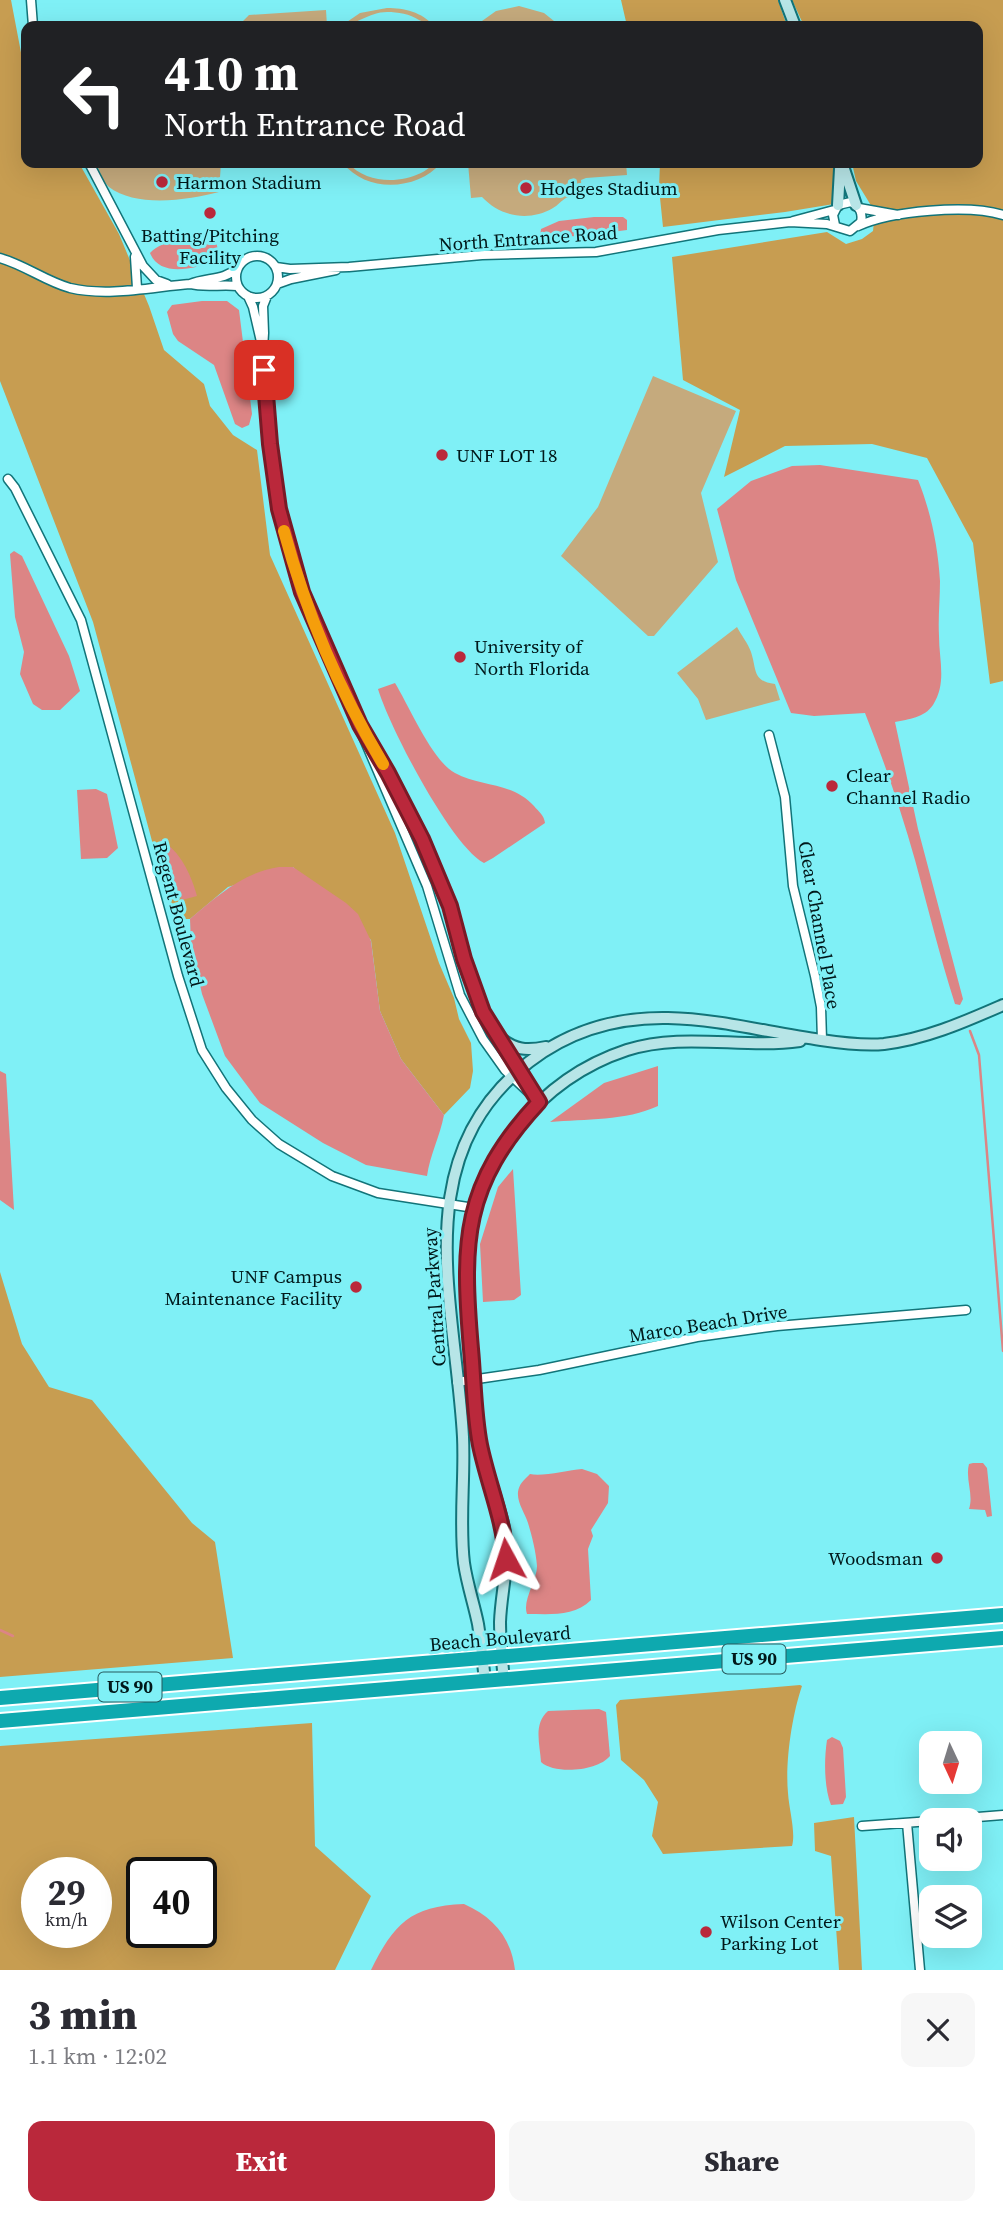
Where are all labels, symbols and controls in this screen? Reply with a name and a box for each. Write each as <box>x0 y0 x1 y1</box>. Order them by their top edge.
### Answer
text: 410 m <box>164 39 299 106</box>
icon: left <box>49 49 140 140</box>
text: North Entrance Road <box>164 103 465 147</box>
place label: Harmon Stadium <box>176 169 322 195</box>
marker: Harmon Stadium <box>154 174 170 190</box>
place label: Hodges Stadium <box>540 175 678 201</box>
marker: Hodges Stadium <box>518 180 534 196</box>
marker: Batting/Pitching Facility <box>202 205 218 221</box>
street label: North Entrance Road <box>438 219 618 257</box>
place label: Batting/Pitching Facility <box>141 222 279 270</box>
pin <box>234 340 294 400</box>
icon: arrive <box>245 351 283 389</box>
place label: UNF LOT 18 <box>456 442 558 468</box>
marker: UNF LOT 18 <box>434 447 450 463</box>
place label: University of North Florida <box>474 633 590 681</box>
marker: University of North Florida <box>452 649 468 665</box>
place label: Clear Channel Radio <box>846 762 971 810</box>
marker: Clear Channel Radio <box>824 778 840 794</box>
street label: Regent Boulevard <box>147 839 211 990</box>
street label: Clear Channel Place <box>792 839 848 1011</box>
street label: Central Parkway <box>416 1226 452 1367</box>
place label: UNF Campus Maintenance Facility <box>165 1263 342 1311</box>
marker: UNF Campus Maintenance Facility <box>348 1279 364 1295</box>
street label: Marco Beach Drive <box>627 1298 789 1348</box>
position arrow <box>469 1522 543 1596</box>
place label: Woodsman <box>828 1545 923 1571</box>
marker: Woodsman <box>929 1550 945 1566</box>
street label: Beach Boulevard <box>428 1619 572 1657</box>
road number: US 90 <box>722 1644 786 1674</box>
road number: US 90 <box>99 1672 162 1702</box>
north arrow <box>919 1731 982 1794</box>
map controls <box>919 1731 982 1948</box>
button: sound <box>919 1808 982 1871</box>
speed limit sign: 40 <box>126 1857 217 1948</box>
text: 29 <box>48 1869 85 1917</box>
button: layers <box>919 1885 982 1948</box>
text: km/h <box>45 1907 88 1932</box>
place label: Wilson Center Parking Lot <box>720 1908 841 1956</box>
marker: Wilson Center Parking Lot <box>698 1924 714 1940</box>
text: 3 min <box>28 1985 138 2043</box>
button: close <box>901 1993 975 2067</box>
text: 1.1 km · 12:02 <box>28 2040 167 2072</box>
button: Exit <box>28 2121 495 2201</box>
button: Share <box>509 2121 975 2201</box>

